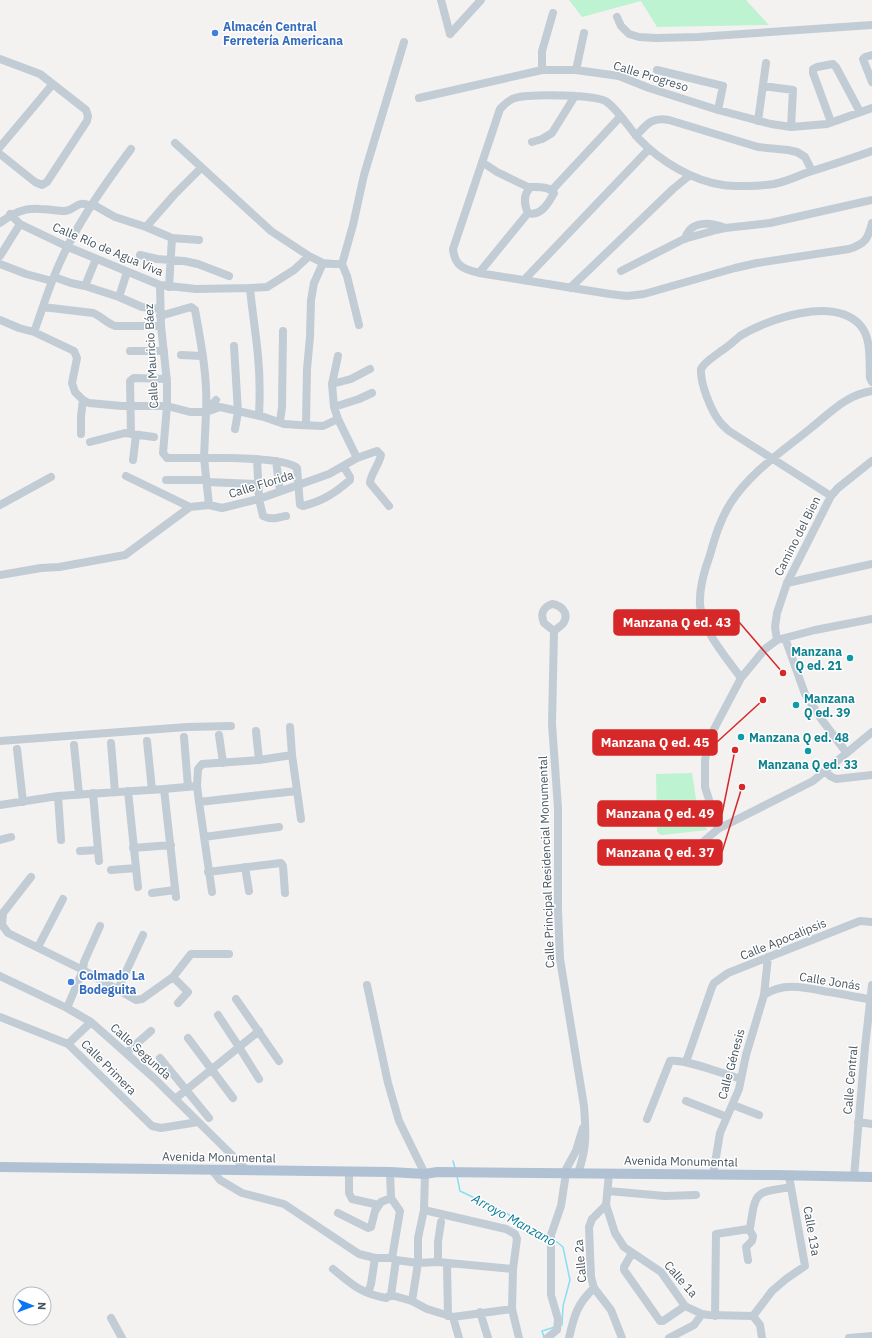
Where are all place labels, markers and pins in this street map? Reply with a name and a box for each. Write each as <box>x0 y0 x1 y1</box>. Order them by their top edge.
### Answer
place label: Almacén Central Ferretería Americana <box>223 19 343 48</box>
marker: Almacén Central Ferretería Americana <box>210 28 220 38</box>
callout: Manzana Q ed. 43 <box>614 610 739 635</box>
place label: Manzana Q ed. 21 <box>791 644 842 673</box>
marker: Manzana Q ed. 21 <box>845 653 855 663</box>
place label: Manzana Q ed. 39 <box>804 691 855 720</box>
marker: Manzana Q ed. 39 <box>791 700 801 710</box>
callout: Manzana Q ed. 45 <box>593 730 717 755</box>
place label: Manzana Q ed. 48 <box>749 730 849 745</box>
marker: Manzana Q ed. 48 <box>736 732 746 742</box>
marker: Manzana Q ed. 33 <box>803 746 813 756</box>
place label: Manzana Q ed. 33 <box>758 757 858 772</box>
callout: Manzana Q ed. 49 <box>598 801 722 826</box>
callout: Manzana Q ed. 37 <box>598 840 722 865</box>
place label: Colmado La Bodeguita <box>79 968 145 997</box>
marker: Colmado La Bodeguita <box>66 977 76 987</box>

